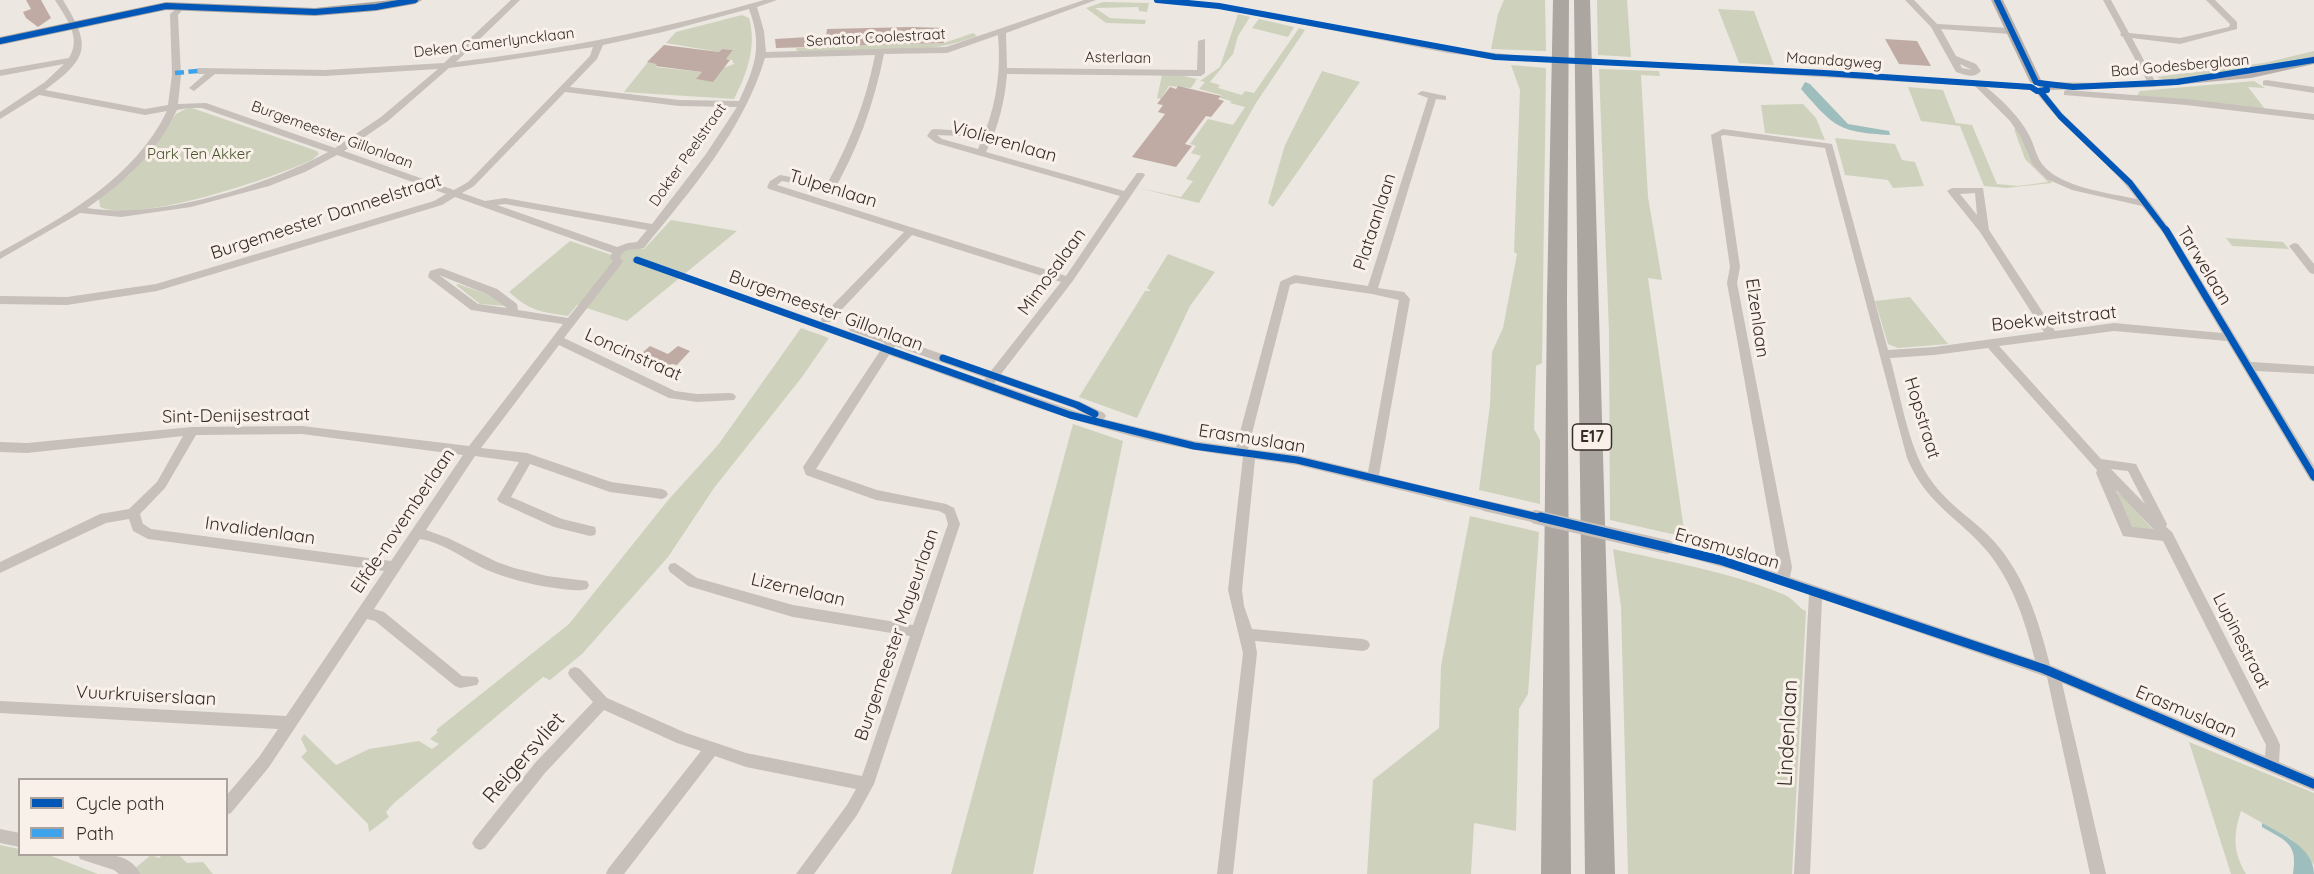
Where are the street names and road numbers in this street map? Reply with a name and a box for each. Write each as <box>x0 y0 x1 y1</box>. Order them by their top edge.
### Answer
street label: Deken Camerlyncklaan <box>413 24 575 62</box>
street label: Senator Coolestraat <box>806 25 946 51</box>
street label: Asterlaan <box>1085 48 1151 68</box>
street label: Maandagweg <box>1785 49 1883 73</box>
street label: Bad Godesberglaan <box>2110 51 2250 81</box>
street label: Burgemeester Gillonlaan <box>249 97 415 173</box>
street label: Dokter Peelstraat <box>646 100 730 210</box>
street label: Violierenlaan <box>949 117 1059 167</box>
street label: Tulpenlaan <box>786 165 880 213</box>
street label: Burgemeester Danneelstraat <box>208 169 444 265</box>
street label: Plataanlaan <box>1349 171 1401 273</box>
street label: Tarwelaan <box>2172 223 2236 309</box>
street label: Mimosalaan <box>1013 224 1091 320</box>
street label: Burgemeester Gillonlaan <box>726 266 926 356</box>
street label: Elzenlaan <box>1741 277 1773 359</box>
street label: Boekweitstraat <box>1990 302 2118 336</box>
street label: Loncinstraat <box>581 324 685 386</box>
street label: Hopstraat <box>1899 375 1945 461</box>
street label: Sint-Denijsestraat <box>162 404 310 428</box>
street label: Erasmuslaan <box>1197 420 1307 458</box>
road number: E17 <box>1572 424 1612 450</box>
street label: Elfde-novemberlaan <box>347 444 459 598</box>
street label: Invalidenlaan <box>203 513 317 549</box>
street label: Erasmuslaan <box>1672 524 1782 574</box>
street label: Burgemeester Mayeurlaan <box>851 526 943 744</box>
street label: Lizernelaan <box>749 569 847 611</box>
street label: Lupinestraat <box>2208 590 2274 692</box>
street label: Lindenlaan <box>1773 679 1803 787</box>
street label: Erasmuslaan <box>2132 681 2240 743</box>
street label: Vuurkruiserslaan <box>75 682 217 710</box>
street label: Reigersvliet <box>478 707 570 809</box>

